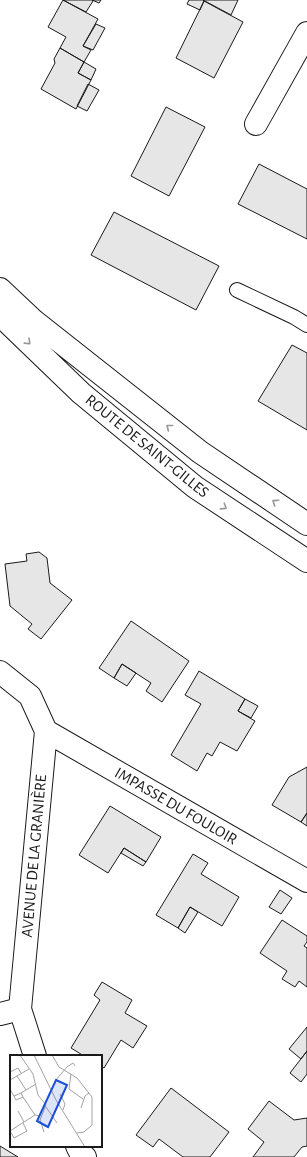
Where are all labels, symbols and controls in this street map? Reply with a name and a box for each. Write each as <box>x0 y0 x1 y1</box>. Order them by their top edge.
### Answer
one-way arrow <box>23 337 31 345</box>
street label: ROUTE DE SAINT-GILLES <box>82 391 212 501</box>
one-way arrow <box>166 425 173 432</box>
one-way arrow <box>272 500 279 507</box>
one-way arrow <box>220 502 227 509</box>
street label: IMPASSE DU FOULOIR <box>112 764 240 848</box>
street label: AVENUE DE LA GRANIÈRE <box>17 773 49 938</box>
inset map <box>10 1055 102 1147</box>

